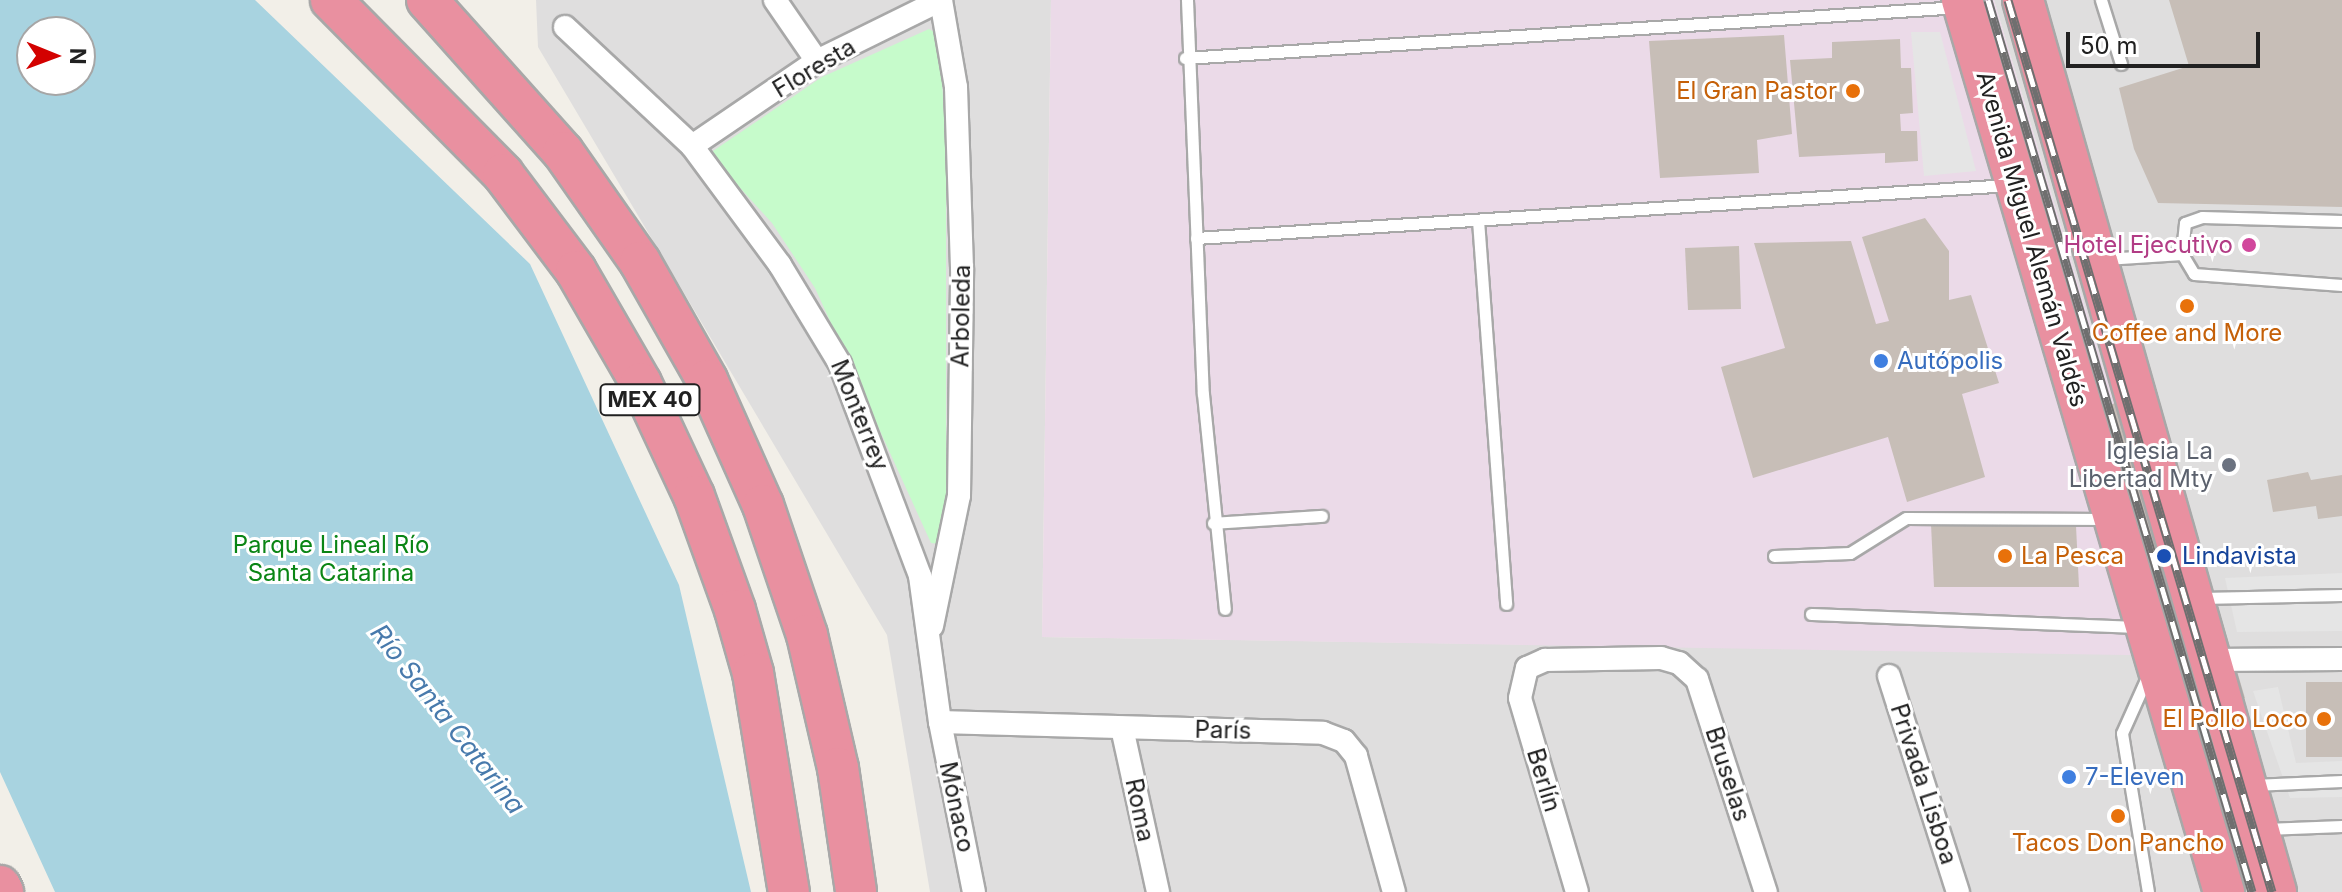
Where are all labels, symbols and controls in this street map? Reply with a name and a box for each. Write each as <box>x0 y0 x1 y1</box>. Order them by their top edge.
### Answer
north arrow <box>16 16 96 96</box>
scale bar <box>2070 16 2264 66</box>
text: 50 m <box>2080 31 2138 60</box>
street label: Floresta <box>768 32 860 104</box>
text: N <box>65 48 91 65</box>
street label: Avenida Miguel Alemán Valdés <box>1970 68 2094 410</box>
place label: El Gran Pastor <box>1676 77 1837 105</box>
marker: El Gran Pastor <box>1844 82 1862 100</box>
place label: Hotel Ejecutivo <box>2063 231 2233 259</box>
marker: Hotel Ejecutivo <box>2240 236 2258 254</box>
street label: Arboleda <box>946 264 976 368</box>
marker: Coffee and More <box>2178 297 2196 315</box>
place label: Coffee and More <box>2092 319 2282 347</box>
place label: Autópolis <box>1897 347 2003 375</box>
marker: Autópolis <box>1872 352 1890 370</box>
street label: Monterrey <box>825 355 895 475</box>
road number: MEX 40 <box>598 382 702 418</box>
place label: Iglesia La Libertad Mty <box>2069 437 2213 493</box>
marker: Iglesia La Libertad Mty <box>2220 456 2238 474</box>
park label: Parque Lineal Río Santa Catarina <box>233 531 429 587</box>
place label: La Pesca <box>2021 542 2124 570</box>
place label: Lindavista <box>2182 542 2297 570</box>
marker: Lindavista <box>2153 545 2175 567</box>
marker: La Pesca <box>1996 547 2014 565</box>
water label: Río Santa Catarina <box>364 618 532 820</box>
street label: Privada Lisboa <box>1884 700 1964 868</box>
place label: El Pollo Loco <box>2163 705 2308 733</box>
marker: El Pollo Loco <box>2315 710 2333 728</box>
street label: París <box>1194 715 1252 745</box>
street label: Bruselas <box>1699 723 1757 825</box>
street label: Berlín <box>1521 745 1567 815</box>
street label: Mónaco <box>933 759 981 855</box>
place label: 7-Eleven <box>2085 763 2185 791</box>
marker: 7-Eleven <box>2060 768 2078 786</box>
street label: Roma <box>1119 776 1161 844</box>
marker: Tacos Don Pancho <box>2109 807 2127 825</box>
place label: Tacos Don Pancho <box>2012 829 2224 857</box>

